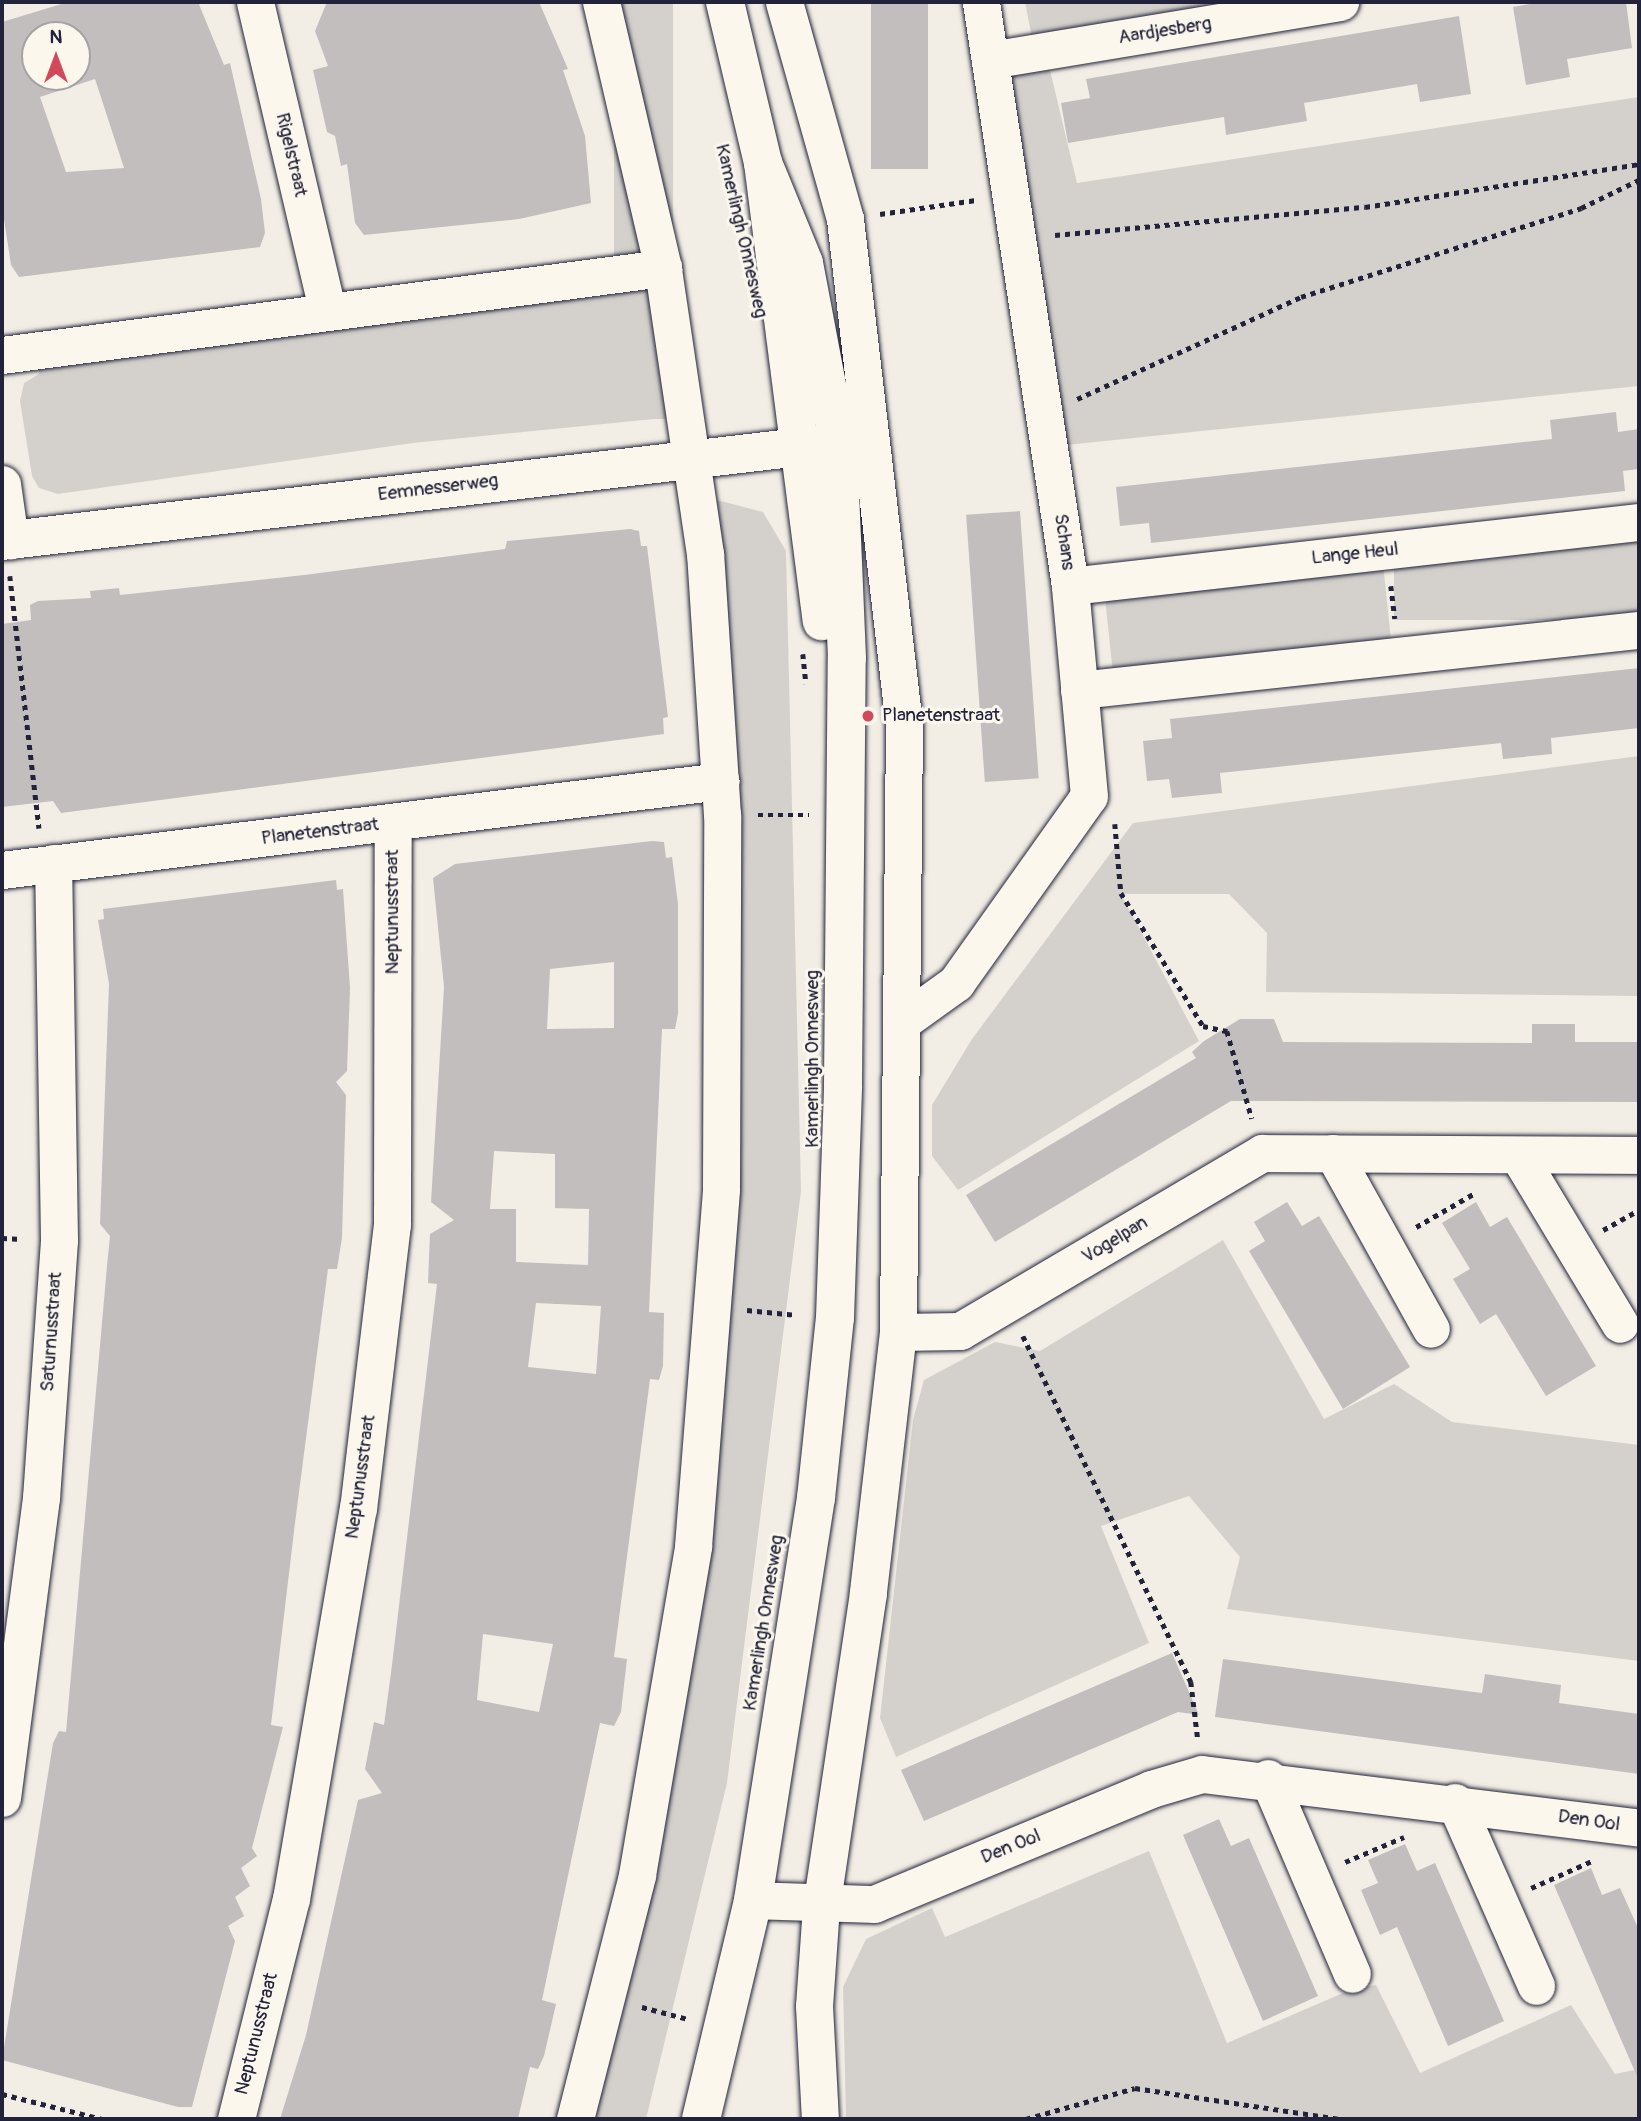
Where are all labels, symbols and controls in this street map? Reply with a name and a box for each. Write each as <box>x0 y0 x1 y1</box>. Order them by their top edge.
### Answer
street label: Aardjesberg <box>1117 12 1213 50</box>
north arrow <box>21 21 91 91</box>
text: N <box>50 25 62 49</box>
street label: Rigelstraat <box>270 111 312 199</box>
street label: Kamerlingh Onnesweg <box>710 142 772 320</box>
street label: Eemnesserweg <box>377 469 499 507</box>
street label: Schans <box>1049 512 1079 572</box>
street label: Lange Heul <box>1310 538 1400 570</box>
place label: Planetenstraat <box>882 705 1000 727</box>
marker: Planetenstraat <box>860 708 876 724</box>
street label: Planetenstraat <box>260 813 380 851</box>
street label: Neptunusstraat <box>382 850 404 974</box>
street label: Kamerlingh Onnesweg <box>802 970 824 1148</box>
street label: Vogelpan <box>1078 1211 1152 1269</box>
street label: Saturnusstraat <box>36 1271 68 1393</box>
street label: Neptunusstraat <box>341 1414 381 1540</box>
street label: Kamerlingh Onnesweg <box>739 1533 789 1713</box>
street label: Den Ool <box>1556 1805 1622 1837</box>
street label: Den Ool <box>978 1825 1044 1869</box>
street label: Neptunusstraat <box>231 1971 283 2097</box>

